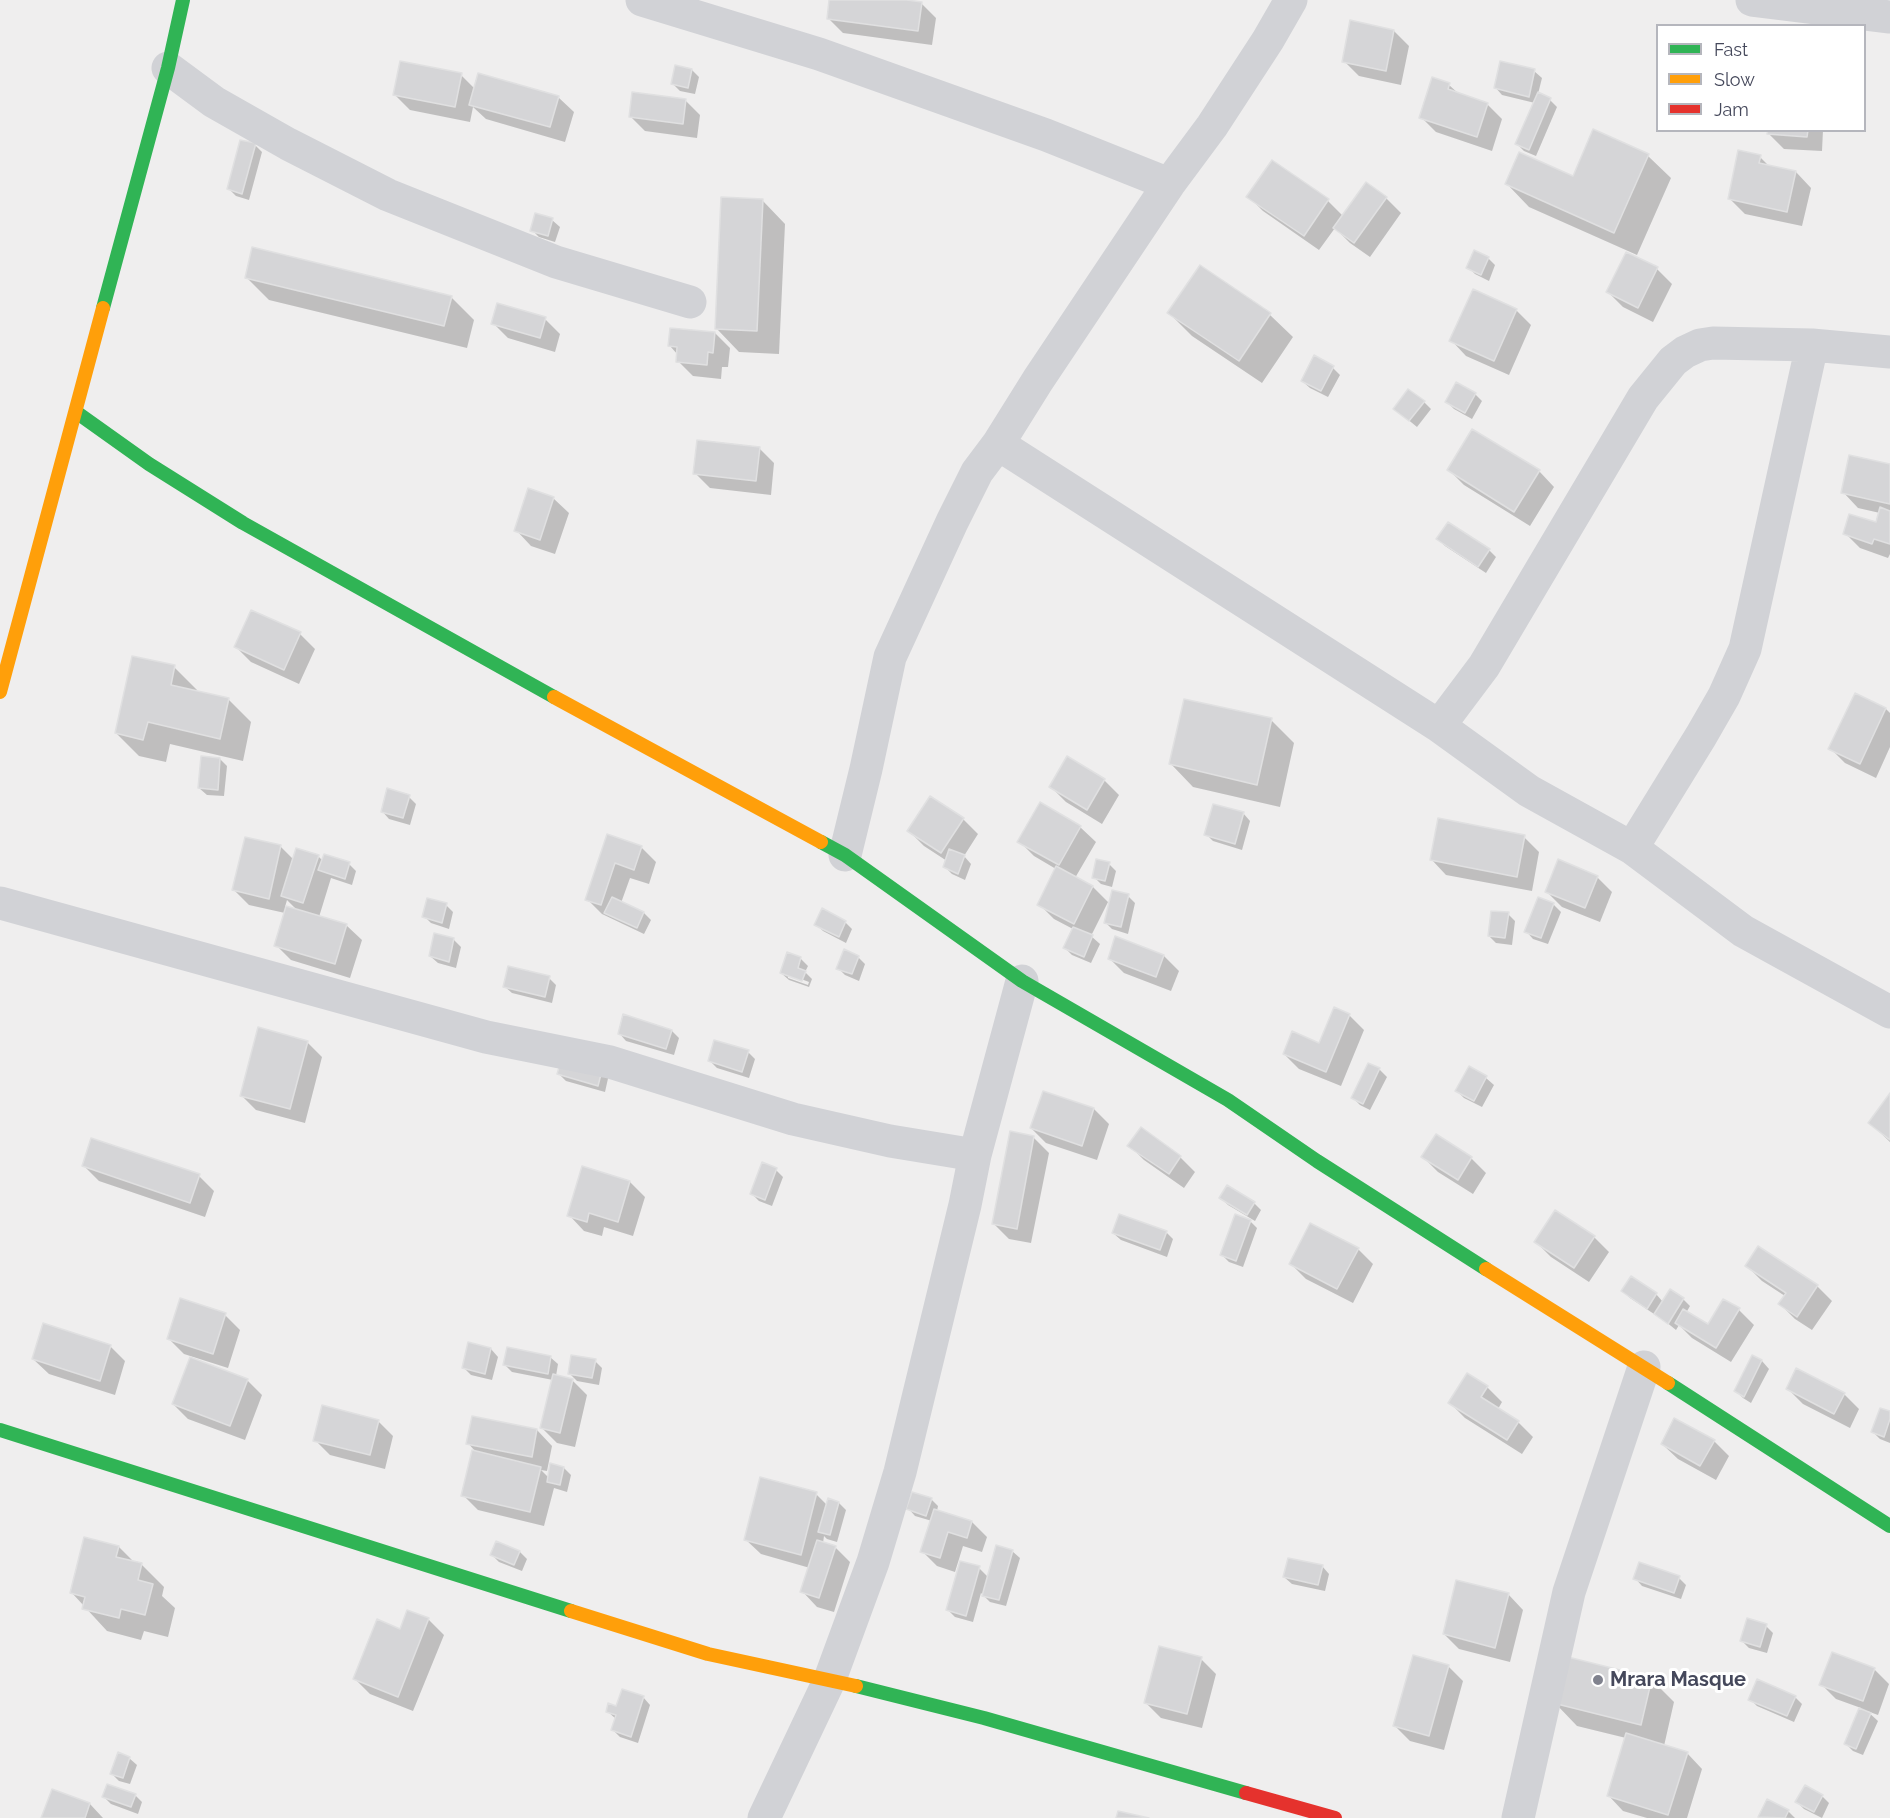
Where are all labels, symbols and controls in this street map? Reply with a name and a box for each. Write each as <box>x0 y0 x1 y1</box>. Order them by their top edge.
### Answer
legend <box>1656 24 1866 132</box>
text: Fast <box>1714 39 1748 60</box>
text: Slow <box>1714 69 1755 90</box>
text: Jam <box>1714 99 1749 120</box>
place label: Mrara Masque <box>1610 1668 1746 1692</box>
marker: Mrara Masque <box>1591 1673 1605 1687</box>

